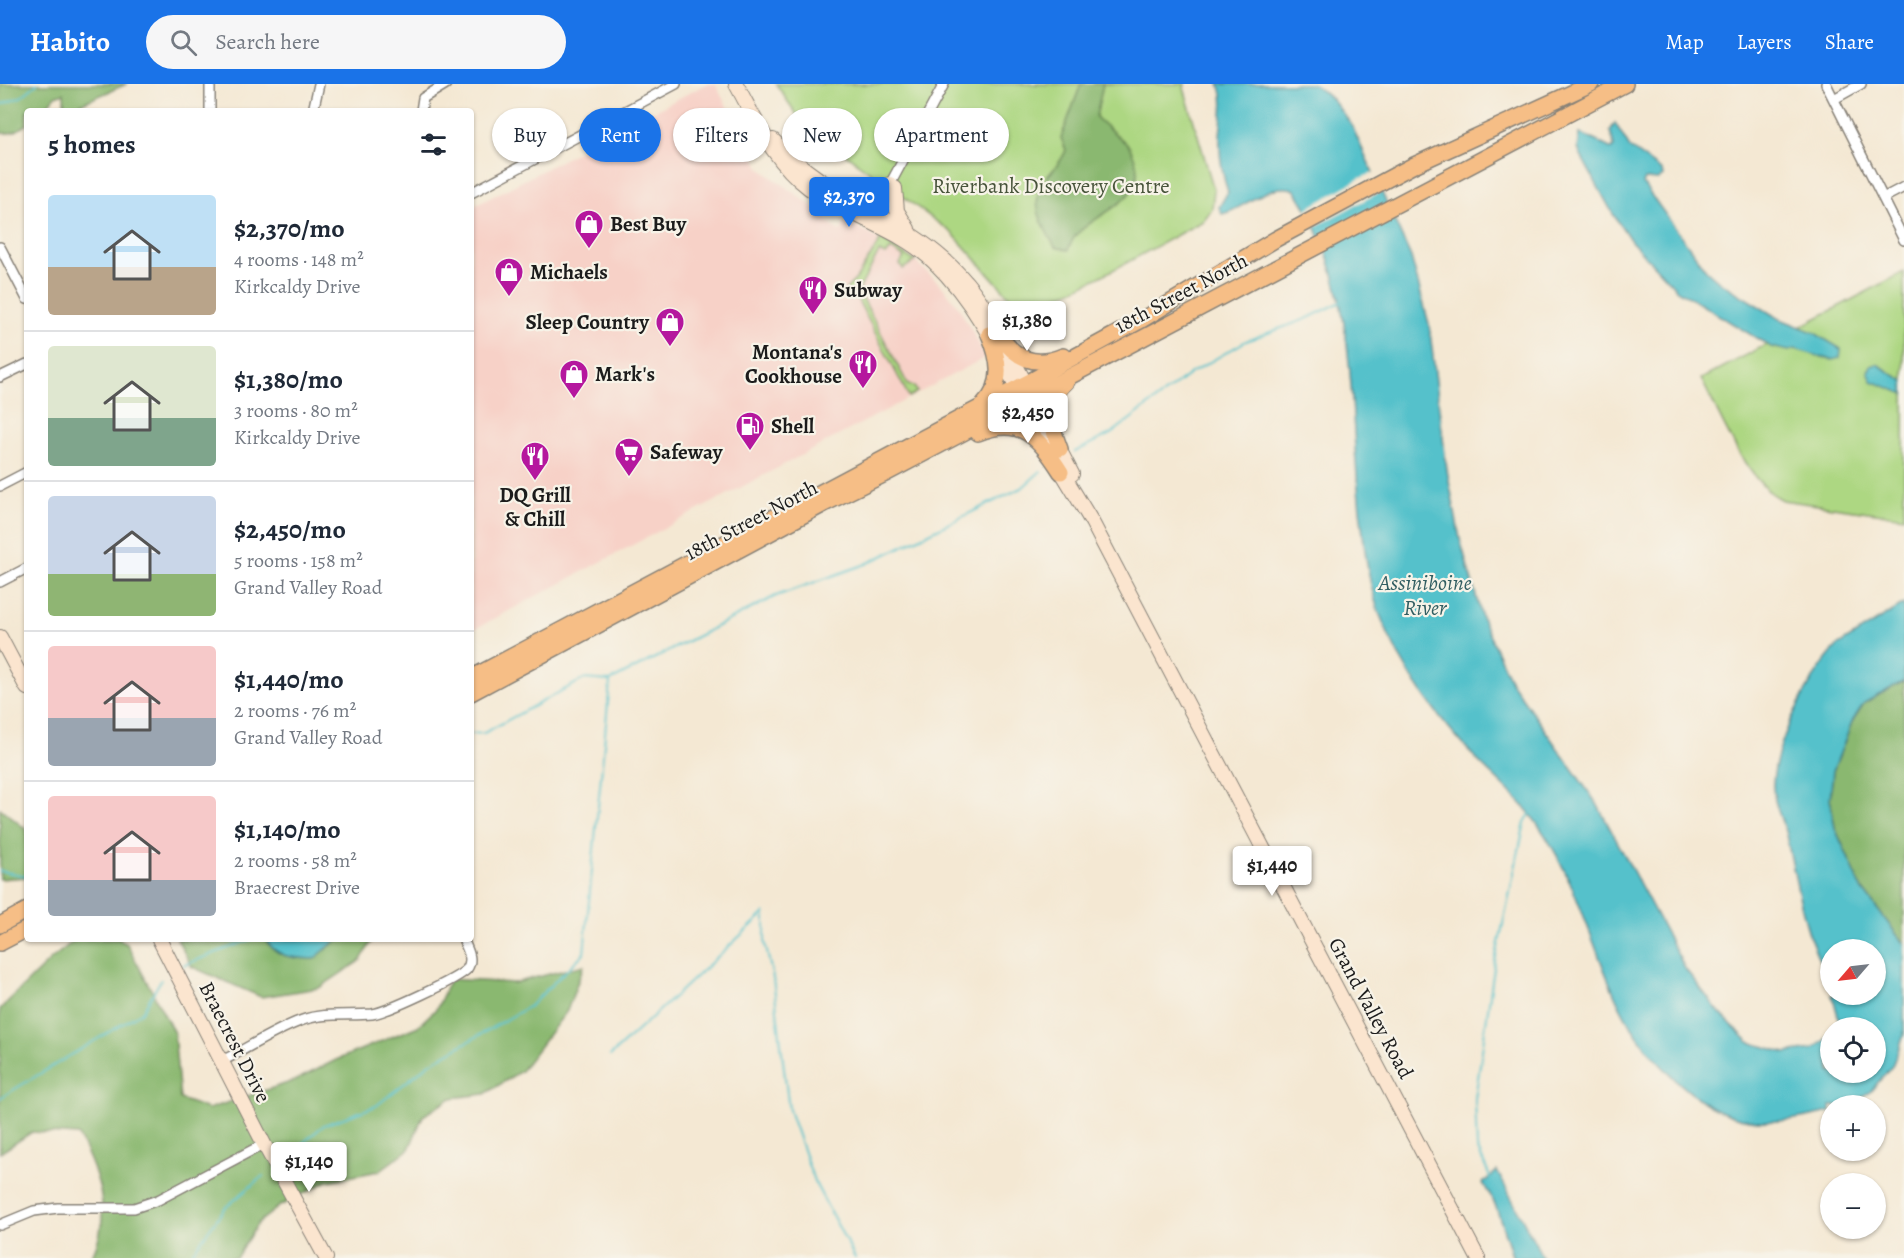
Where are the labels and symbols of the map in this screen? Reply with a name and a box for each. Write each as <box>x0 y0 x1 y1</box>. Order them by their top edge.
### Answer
park label: Riverbank Discovery Centre <box>932 172 1170 200</box>
pin: $2,370 <box>800 177 898 228</box>
shop icon: Best Buy <box>573 208 605 250</box>
place label: Best Buy <box>610 210 688 238</box>
street label: 18th Street North <box>1110 246 1252 340</box>
shop icon: Michaels <box>493 256 525 298</box>
place label: Michaels <box>530 258 608 286</box>
restaurant icon: Subway <box>797 274 829 316</box>
place label: Subway <box>834 276 903 304</box>
pin: $1,380 <box>978 301 1076 352</box>
shop icon: Sleep Country <box>654 306 686 348</box>
place label: Sleep Country <box>526 308 650 336</box>
place label: Montana's Cookhouse <box>745 338 842 390</box>
restaurant icon: Montana's Cookhouse <box>847 348 879 390</box>
shop icon: Mark's <box>558 358 590 400</box>
place label: Mark's <box>595 360 655 388</box>
pin: $2,450 <box>979 393 1077 444</box>
fuel station icon: Shell <box>734 410 766 452</box>
place label: Shell <box>771 412 815 440</box>
supermarket icon: Safeway <box>613 436 645 478</box>
place label: Safeway <box>650 438 724 466</box>
restaurant icon: DQ Grill & Chill <box>519 440 551 482</box>
street label: 18th Street North <box>680 473 822 567</box>
place label: DQ Grill & Chill <box>499 481 571 533</box>
water label: Assiniboine River <box>1377 568 1472 623</box>
pin: $1,440 <box>1223 846 1321 897</box>
street label: Grand Valley Road <box>1322 933 1420 1084</box>
north arrow <box>1820 939 1886 1005</box>
street label: Braecrest Drive <box>193 977 277 1107</box>
pin: $1,140 <box>260 1142 358 1193</box>

